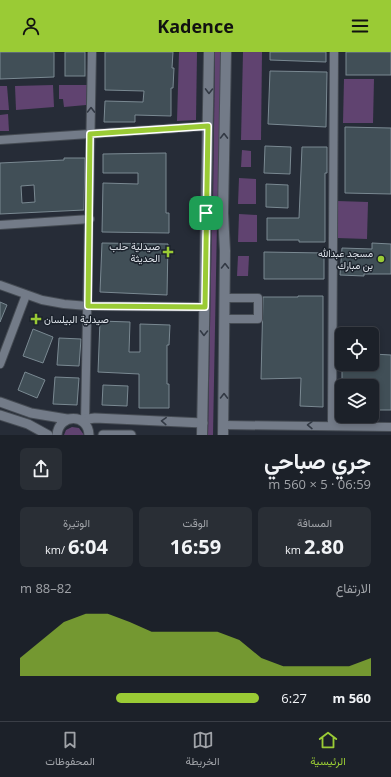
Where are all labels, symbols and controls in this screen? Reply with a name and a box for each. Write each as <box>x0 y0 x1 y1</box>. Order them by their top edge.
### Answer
text: Kadence <box>157 14 234 38</box>
icon: person <box>20 15 42 37</box>
icon: menu <box>349 15 371 37</box>
one-way arrow <box>205 88 213 94</box>
one-way arrow <box>87 107 95 113</box>
one-way arrow <box>220 133 228 139</box>
pin <box>189 196 223 230</box>
icon: arrive <box>195 202 217 224</box>
place label: صيدلية حلب الحديثة <box>109 239 160 265</box>
place label: مسجد عبدالله بن مبارك <box>318 246 373 272</box>
marker: صيدلية حلب الحديثة <box>163 247 173 257</box>
marker: مسجد عبدالله بن مبارك <box>376 254 386 264</box>
one-way arrow <box>221 263 229 269</box>
place label: صيدلية البيلسان <box>44 312 109 326</box>
marker: صيدلية البيلسان <box>31 314 41 324</box>
map controls <box>335 327 379 423</box>
button: locate <box>335 327 379 371</box>
one-way arrow <box>200 330 208 336</box>
button: layers <box>335 379 379 423</box>
one-way arrow <box>219 393 228 399</box>
one-way arrow <box>161 417 167 426</box>
one-way arrow <box>307 421 313 429</box>
text: جري صباحي <box>264 445 371 475</box>
button: share <box>20 448 62 490</box>
text: 06:59 · 5 × 560 m <box>268 475 371 493</box>
text: الوتيرة <box>63 515 90 530</box>
text: الوقت <box>183 515 208 530</box>
text: المسافة <box>297 515 332 530</box>
text: 6:04 <box>68 533 108 560</box>
text: 16:59 <box>170 533 221 560</box>
text: 2.80 <box>304 533 344 560</box>
text: /km <box>45 542 68 557</box>
text: km <box>285 542 304 557</box>
text: 82–88 m <box>20 579 72 597</box>
text: الارتفاع <box>336 579 371 597</box>
text: 6:27 <box>281 689 307 707</box>
text: 560 m <box>333 689 371 707</box>
tab: المحفوظات <box>45 729 95 771</box>
tab: الخريطة <box>186 729 220 771</box>
tab: الرئيسية <box>310 729 346 771</box>

